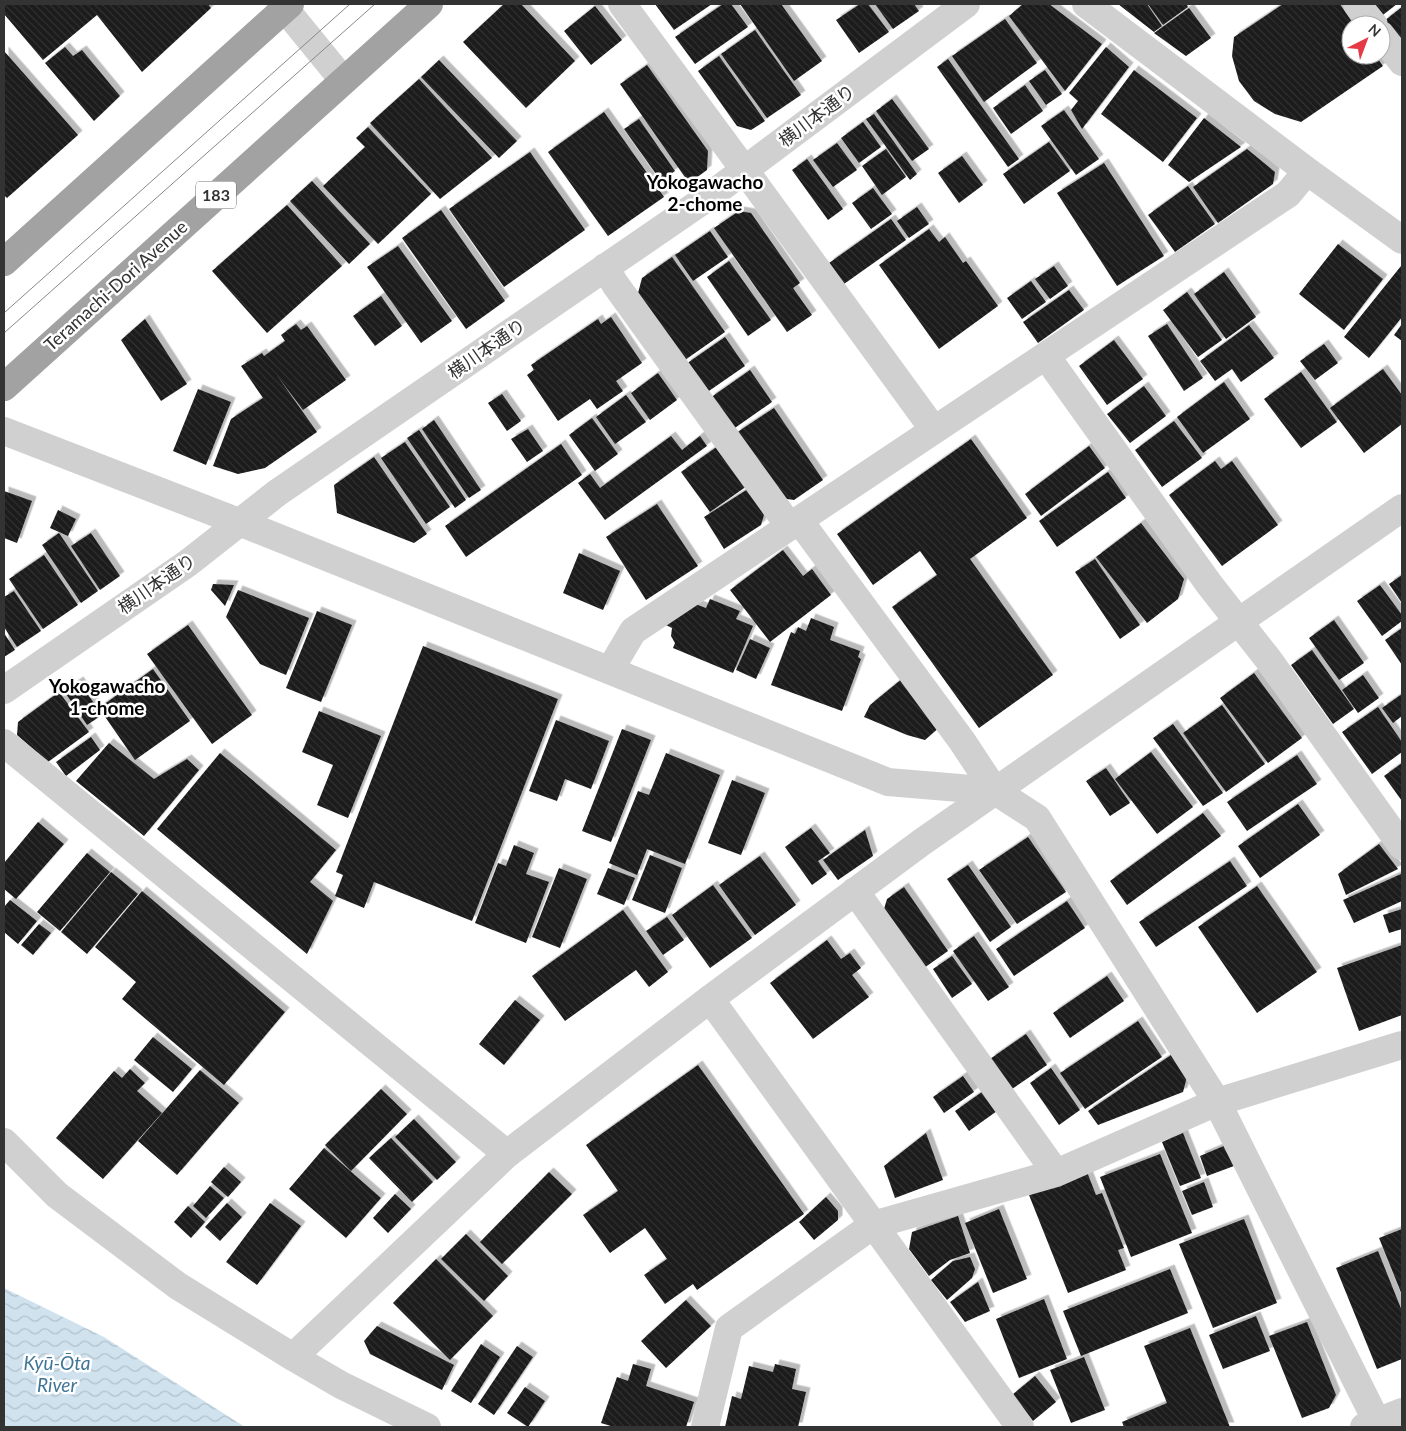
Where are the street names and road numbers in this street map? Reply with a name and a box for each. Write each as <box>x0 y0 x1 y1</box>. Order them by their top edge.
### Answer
street label: 横川本通り <box>774 79 859 151</box>
road number: 183 <box>196 182 236 208</box>
street label: Teramachi-Dori Avenue <box>39 215 191 355</box>
street label: 横川本通り <box>443 313 530 383</box>
street label: 横川本通り <box>113 548 200 618</box>

